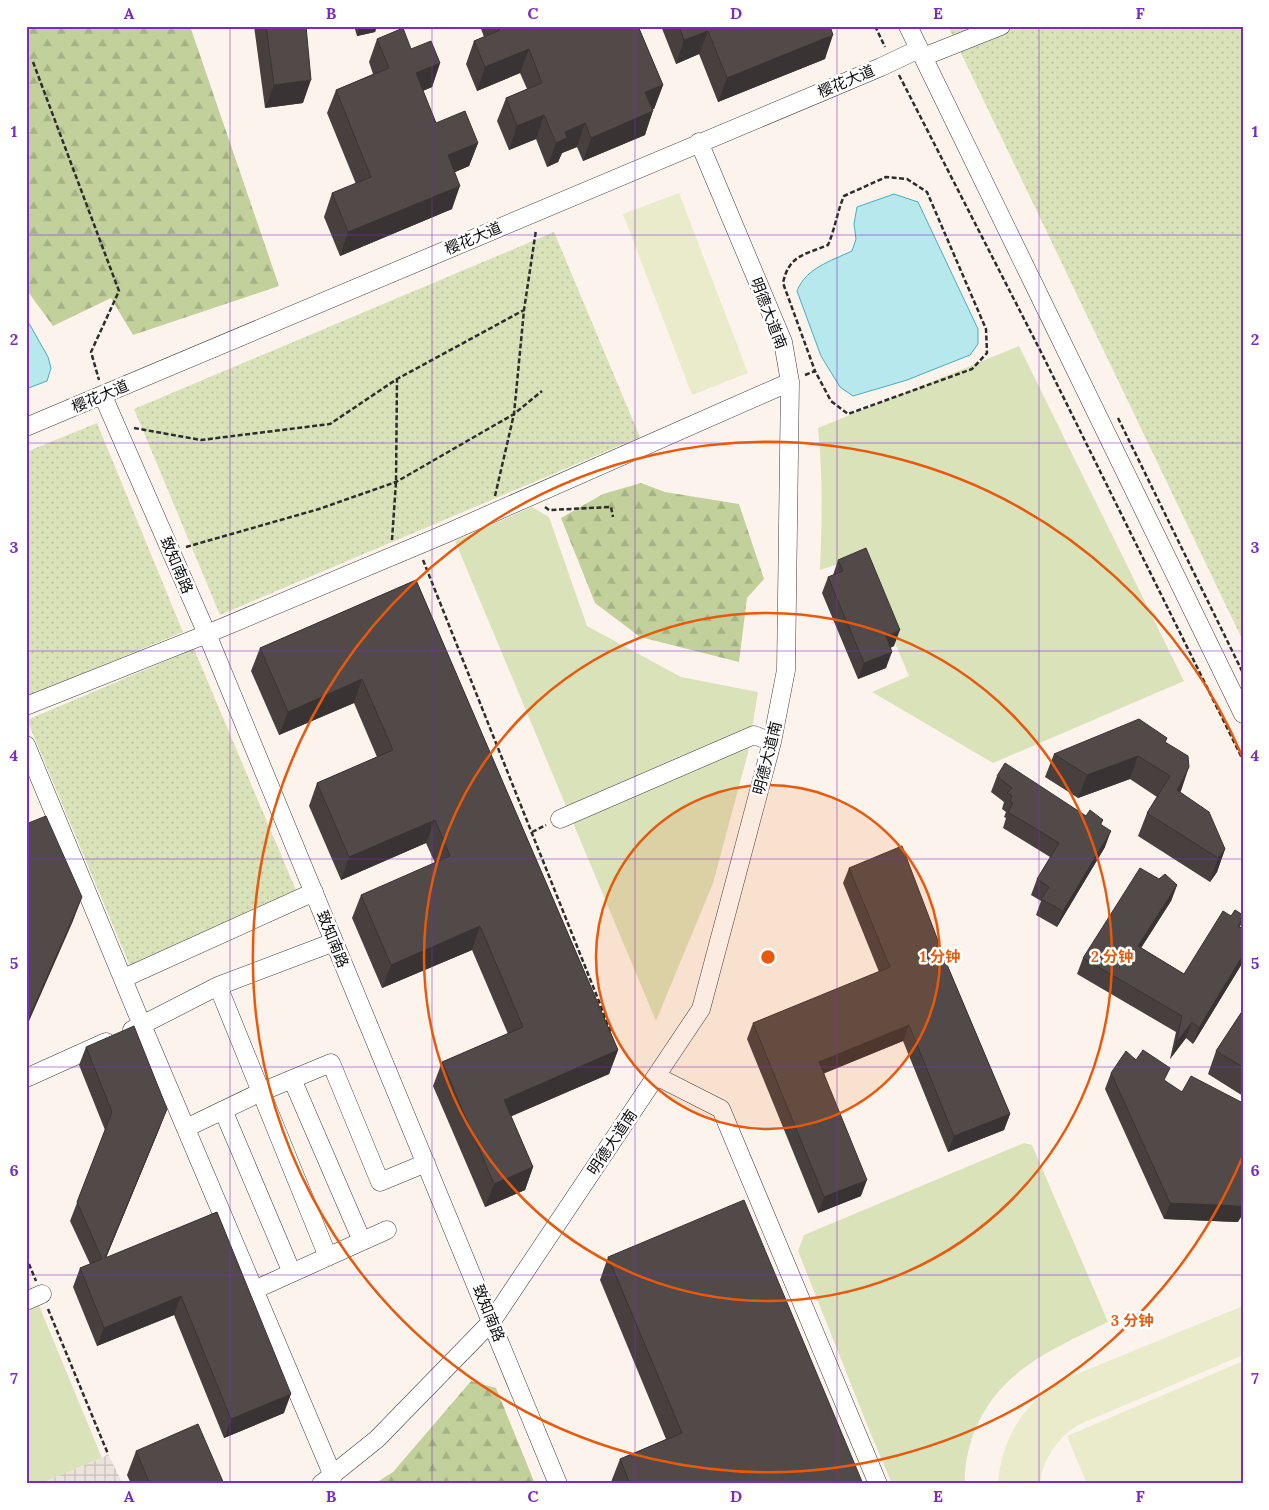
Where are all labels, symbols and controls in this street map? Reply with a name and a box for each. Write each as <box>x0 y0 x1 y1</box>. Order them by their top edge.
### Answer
text: A <box>124 3 135 23</box>
text: B <box>326 3 337 23</box>
text: C <box>527 3 539 23</box>
text: D <box>730 3 742 23</box>
text: E <box>933 3 943 23</box>
text: F <box>1135 3 1145 23</box>
street label: 樱花大道 <box>815 61 877 101</box>
text: 1 <box>11 121 17 141</box>
text: 1 <box>1252 121 1258 141</box>
street label: 樱花大道 <box>442 218 504 258</box>
street label: 明德大道南 <box>747 275 791 351</box>
text: 2 <box>10 329 18 349</box>
text: 2 <box>1251 329 1259 349</box>
street label: 樱花大道 <box>69 376 131 416</box>
street label: 致知南路 <box>157 534 197 596</box>
text: 3 <box>10 537 19 557</box>
text: 3 <box>1251 537 1260 557</box>
street label: 明德大道南 <box>749 719 785 797</box>
text: 4 <box>10 745 19 765</box>
text: 4 <box>1251 745 1260 765</box>
street label: 致知南路 <box>313 908 353 970</box>
text: 1 分钟 <box>920 947 960 966</box>
text: 2 分钟 <box>1091 947 1133 966</box>
centre of rings <box>759 948 777 966</box>
text: 5 <box>10 953 19 973</box>
text: 5 <box>1251 953 1260 973</box>
street label: 明德大道南 <box>583 1106 641 1178</box>
text: 6 <box>9 1160 19 1180</box>
text: 6 <box>1250 1160 1260 1180</box>
street label: 致知南路 <box>469 1282 509 1344</box>
text: 3 分钟 <box>1111 1311 1153 1330</box>
text: 7 <box>10 1368 18 1388</box>
text: 7 <box>1251 1368 1259 1388</box>
text: A <box>124 1486 135 1506</box>
text: B <box>326 1486 337 1506</box>
text: C <box>527 1486 539 1506</box>
text: D <box>730 1486 742 1506</box>
text: E <box>933 1486 943 1506</box>
text: F <box>1135 1486 1145 1506</box>

